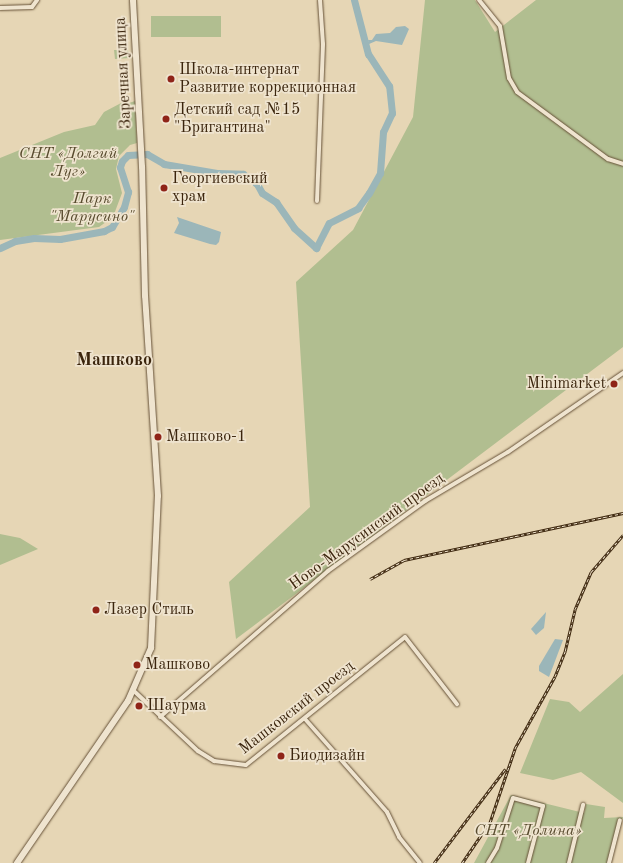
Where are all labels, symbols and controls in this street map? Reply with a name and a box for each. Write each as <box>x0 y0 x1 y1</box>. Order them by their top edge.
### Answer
street label: Заречная улица <box>111 17 137 129</box>
place label: Школа-интернат Развитие коррекционная <box>179 60 356 98</box>
marker: Школа-интернат Развитие коррекционная <box>166 74 176 84</box>
place label: Детский сад №15 "Бригантина" <box>174 100 300 138</box>
marker: Детский сад №15 "Бригантина" <box>161 114 171 124</box>
park label: СНТ «Долгий Луг» <box>19 144 117 182</box>
place label: Георгиевский храм <box>172 169 268 207</box>
marker: Георгиевский храм <box>159 183 169 193</box>
park label: Парк "Марусино" <box>50 189 134 227</box>
district label: Машково <box>76 349 152 371</box>
place label: Minimarket <box>527 374 606 394</box>
marker: Minimarket <box>609 379 619 389</box>
place label: Машково-1 <box>166 427 246 447</box>
marker: Машково-1 <box>153 432 163 442</box>
street label: Ново-Марусинский проезд <box>286 469 448 595</box>
place label: Лазер Стиль <box>104 600 194 620</box>
marker: Лазер Стиль <box>91 605 101 615</box>
place label: Машково <box>145 655 210 675</box>
street label: Машковский проезд <box>236 657 358 759</box>
marker: Машково <box>132 660 142 670</box>
place label: Шаурма <box>147 696 206 716</box>
marker: Шаурма <box>134 701 144 711</box>
place label: Биодизайн <box>289 746 365 766</box>
marker: Биодизайн <box>276 751 286 761</box>
park label: СНТ «Долина» <box>474 821 582 841</box>

